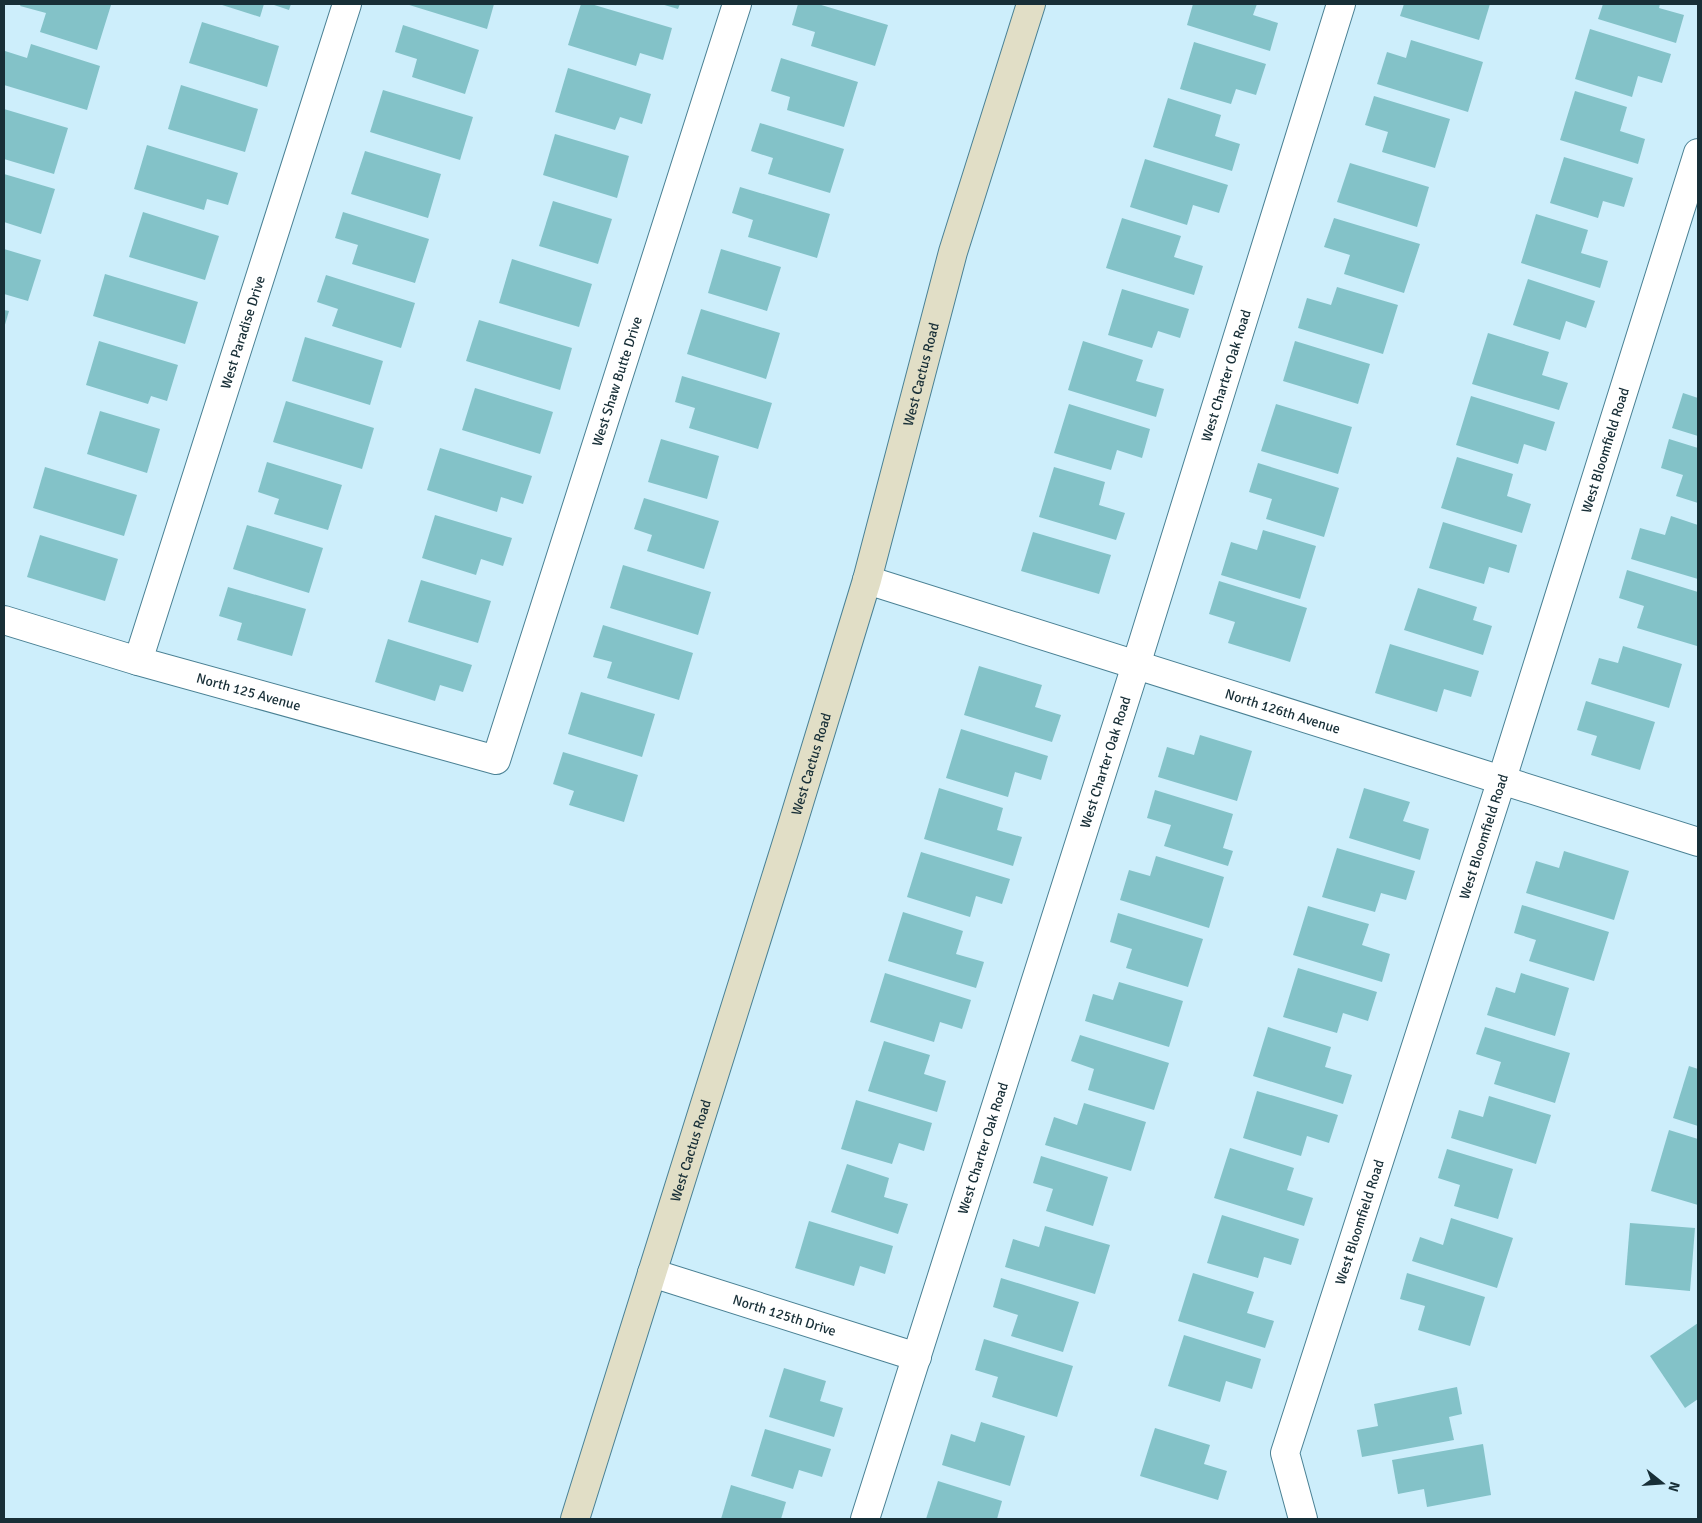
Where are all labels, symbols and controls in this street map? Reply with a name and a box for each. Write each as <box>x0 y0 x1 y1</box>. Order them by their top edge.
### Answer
street label: West Paradise Drive <box>217 274 269 391</box>
street label: West Charter Oak Road <box>1198 308 1255 444</box>
street label: West Shaw Butte Drive <box>589 314 646 449</box>
street label: West Cactus Road <box>900 321 943 428</box>
street label: West Bloomfield Road <box>1578 386 1633 515</box>
street label: North 125 Avenue <box>195 670 303 715</box>
street label: North 126th Avenue <box>1223 685 1342 738</box>
street label: West Charter Oak Road <box>1077 694 1135 830</box>
street label: West Cactus Road <box>788 711 835 817</box>
street label: West Bloomfield Road <box>1456 772 1512 901</box>
street label: West Charter Oak Road <box>954 1080 1012 1216</box>
street label: West Cactus Road <box>667 1098 715 1204</box>
street label: West Bloomfield Road <box>1332 1158 1388 1287</box>
street label: North 125th Drive <box>731 1291 838 1340</box>
north arrow <box>1637 1458 1687 1508</box>
text: N <box>1664 1480 1684 1494</box>

